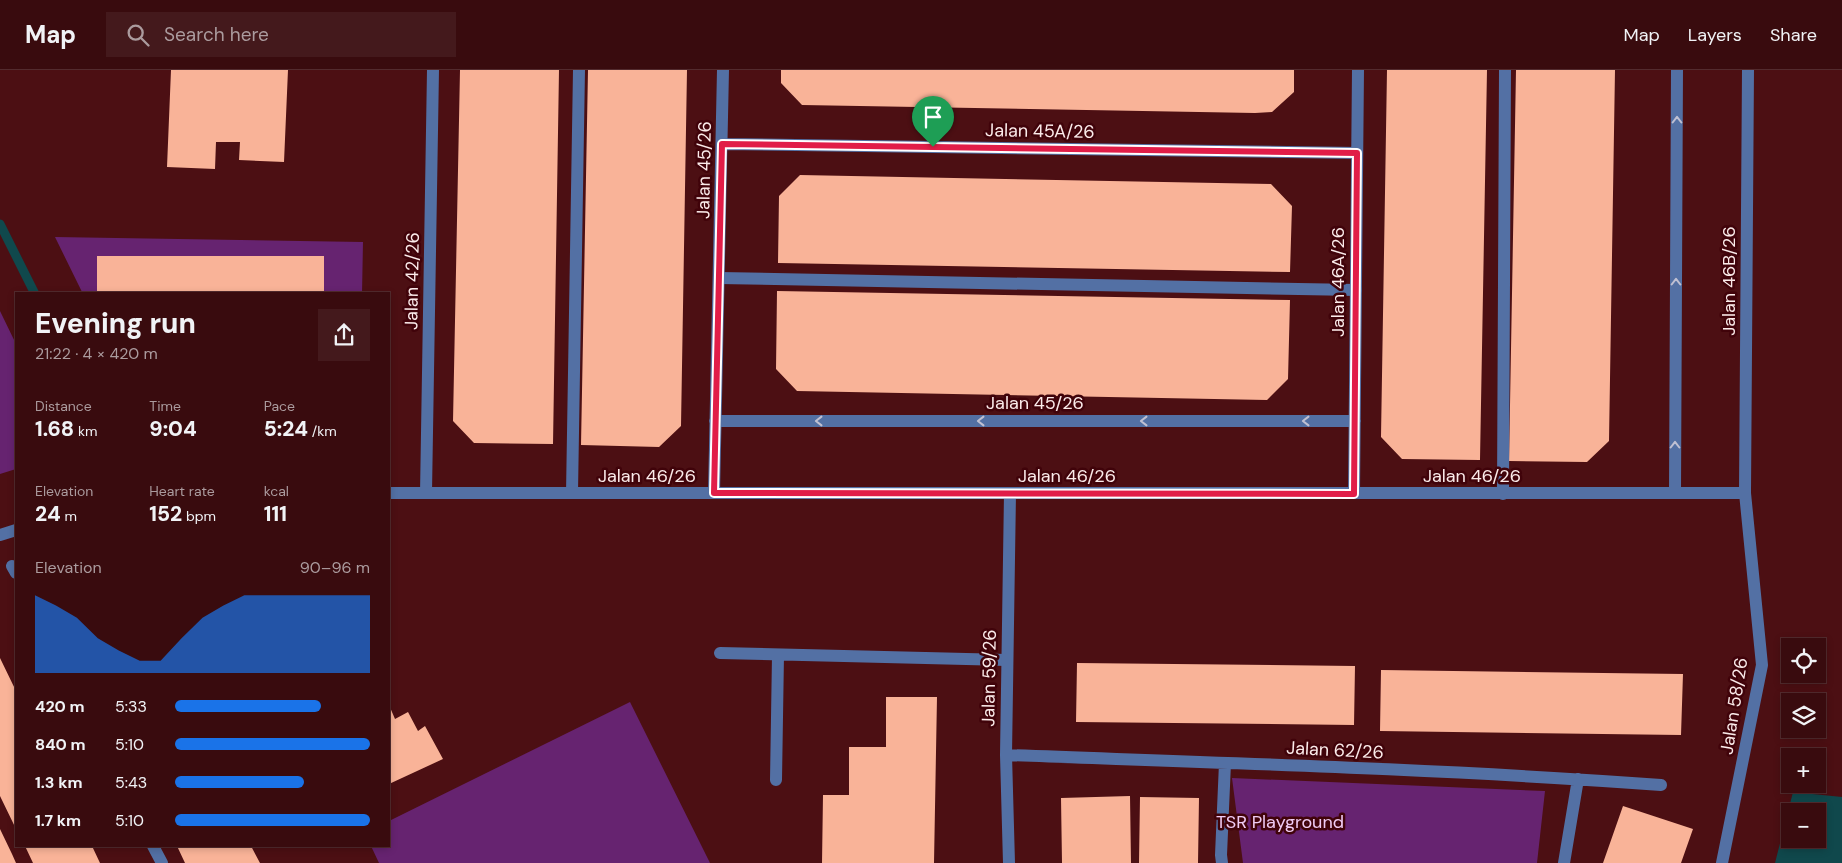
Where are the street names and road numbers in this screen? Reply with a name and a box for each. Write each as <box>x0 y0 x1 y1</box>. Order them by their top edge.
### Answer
street label: Jalan 45A/26 <box>985 118 1095 144</box>
street label: Jalan 45/26 <box>691 121 717 219</box>
street label: Jalan 46B/26 <box>1717 226 1741 336</box>
street label: Jalan 46A/26 <box>1326 227 1350 337</box>
street label: Jalan 42/26 <box>399 232 425 330</box>
street label: Jalan 45/26 <box>986 391 1084 415</box>
street label: Jalan 46/26 <box>598 464 696 488</box>
street label: Jalan 46/26 <box>1018 464 1116 488</box>
street label: Jalan 46/26 <box>1423 464 1521 488</box>
street label: Jalan 59/26 <box>976 629 1002 727</box>
street label: Jalan 58/26 <box>1714 656 1754 756</box>
street label: Jalan 62/26 <box>1286 735 1384 765</box>

